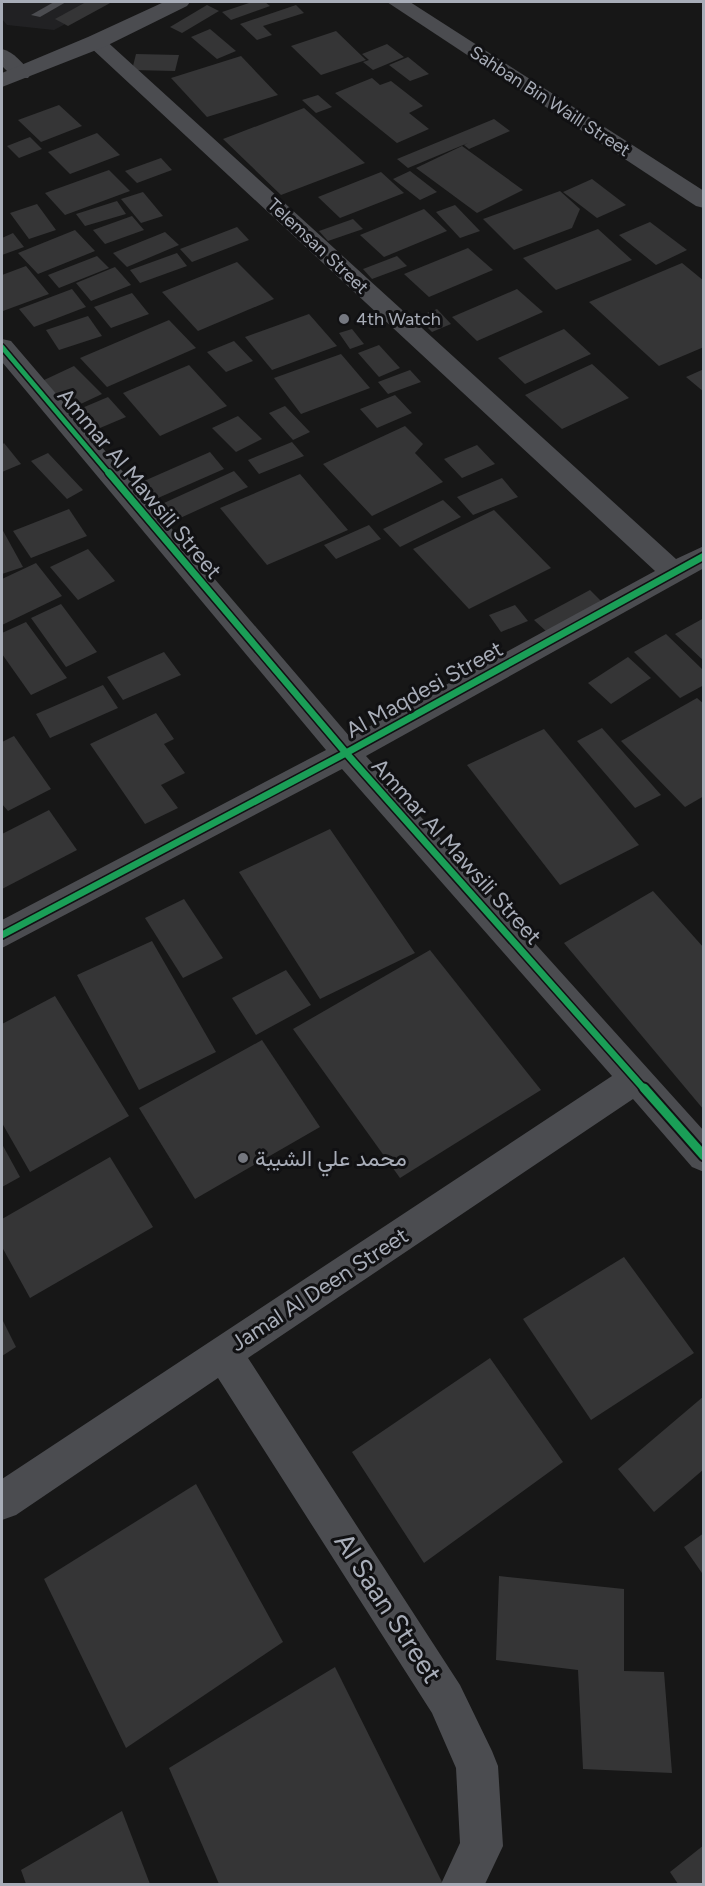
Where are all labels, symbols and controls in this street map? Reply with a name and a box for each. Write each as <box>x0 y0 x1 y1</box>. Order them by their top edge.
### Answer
street label: Sahban Bin Waill Street <box>466 41 634 161</box>
street label: Telemsan Street <box>263 194 373 299</box>
place label: 4th Watch <box>356 308 441 330</box>
marker: 4th Watch <box>337 312 351 326</box>
street label: Ammar Al Mawsili Street <box>52 382 227 584</box>
street label: Al Maqdesi Street <box>341 635 507 744</box>
street label: Ammar Al Mawsili Street <box>366 753 547 950</box>
place label: محمد علي الشيبة <box>255 1145 407 1177</box>
marker: محمد علي الشيبة <box>236 1151 250 1165</box>
street label: Jamal Al Deen Street <box>225 1222 413 1357</box>
street label: Al Saan Street <box>328 1526 449 1689</box>

